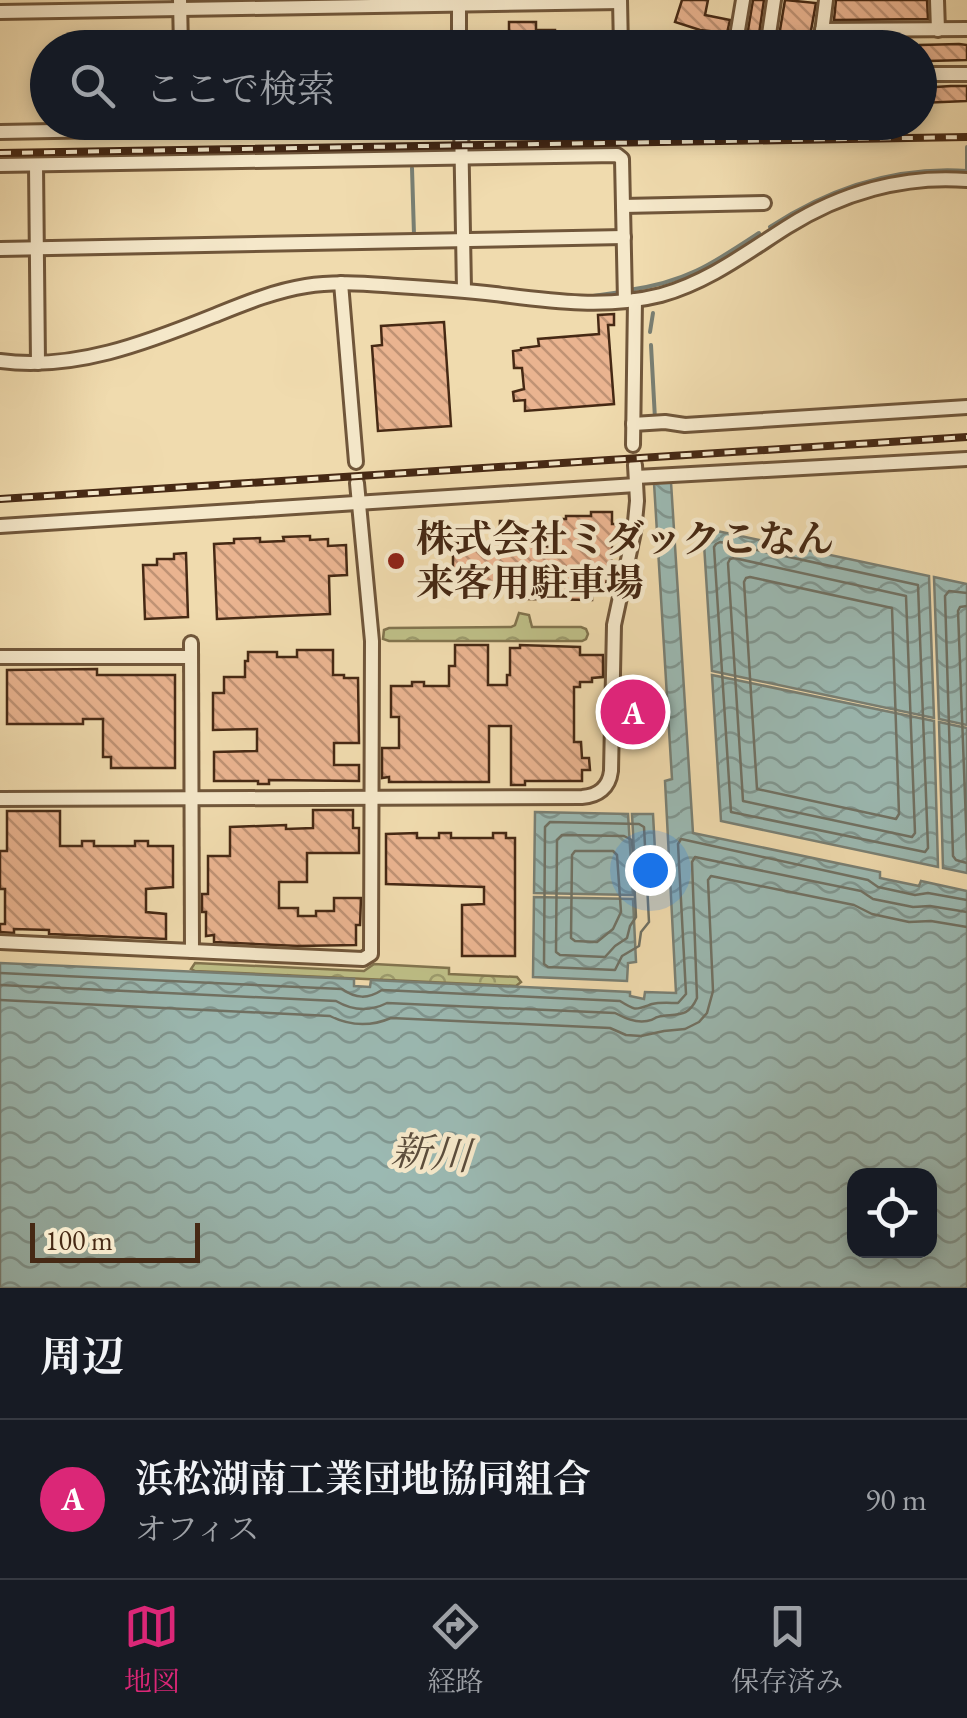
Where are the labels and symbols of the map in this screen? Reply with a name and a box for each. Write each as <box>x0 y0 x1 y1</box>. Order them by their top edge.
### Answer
place label: 株式会社ミダックこなん 来客用駐車場 <box>416 514 834 607</box>
marker: 株式会社ミダックこなん 来客用駐車場 <box>385 550 407 572</box>
pin: A <box>600 674 666 750</box>
your location <box>625 845 676 896</box>
water label: 新川 <box>389 1124 477 1182</box>
scale bar <box>30 1218 200 1262</box>

